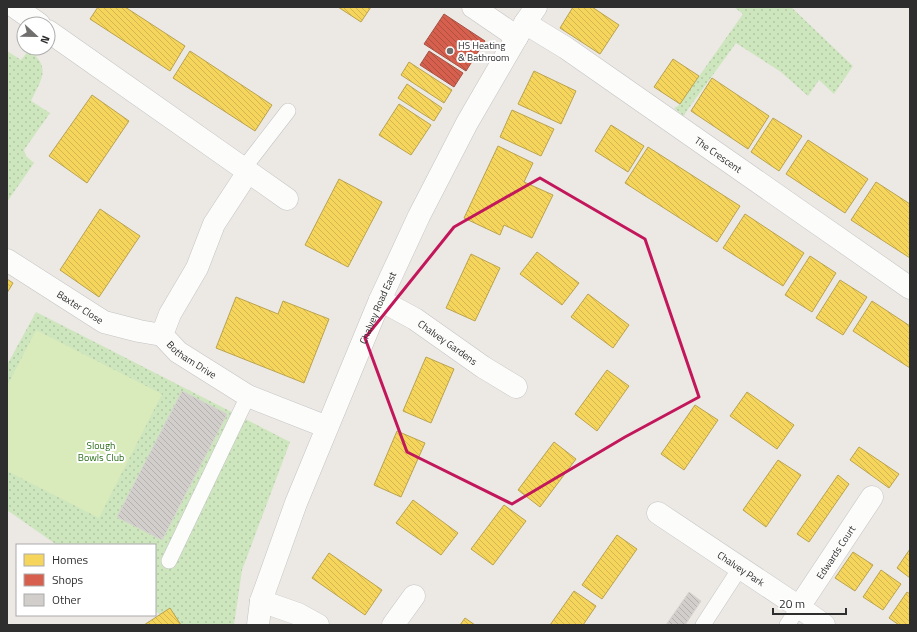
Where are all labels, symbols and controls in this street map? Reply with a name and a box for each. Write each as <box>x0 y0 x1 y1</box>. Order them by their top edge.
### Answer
north arrow <box>16 16 56 56</box>
text: N <box>36 33 54 46</box>
place label: HS Heating & Bathroom <box>458 38 509 65</box>
marker: HS Heating & Bathroom <box>445 46 455 56</box>
street label: The Crescent <box>692 133 745 177</box>
street label: Chalvey Road East <box>356 269 400 346</box>
street label: Baxter Close <box>54 287 106 328</box>
street label: Chalvey Gardens <box>415 316 481 369</box>
street label: Botham Drive <box>163 337 219 382</box>
park label: Slough Bowls Club <box>78 438 124 465</box>
street label: Edwards Court <box>813 522 860 582</box>
legend <box>16 544 156 616</box>
street label: Chalvey Park <box>714 548 768 590</box>
text: Homes <box>52 550 88 569</box>
text: Shops <box>52 570 84 589</box>
text: Other <box>52 590 81 609</box>
scale bar <box>773 590 846 616</box>
text: 20 m <box>779 594 805 613</box>

